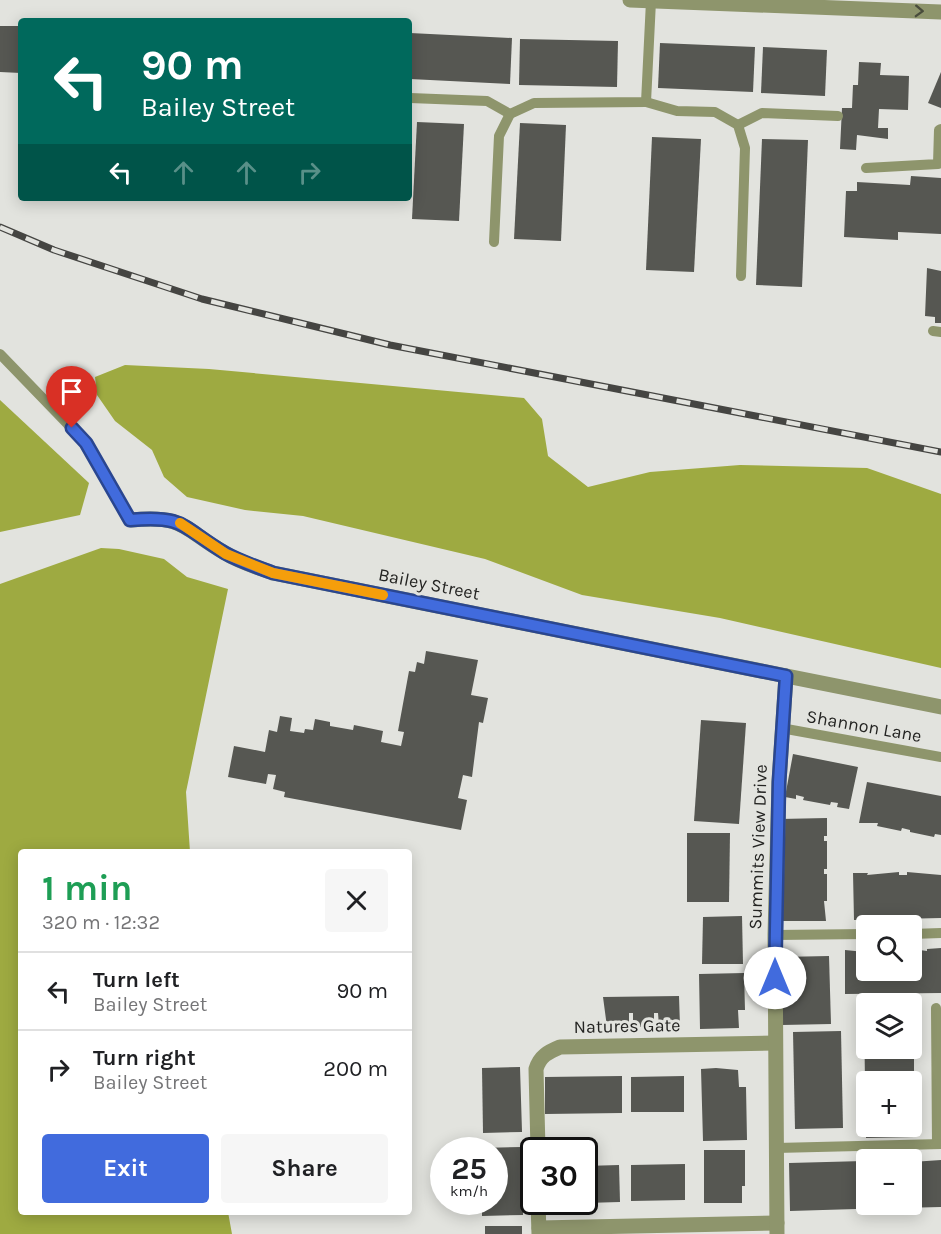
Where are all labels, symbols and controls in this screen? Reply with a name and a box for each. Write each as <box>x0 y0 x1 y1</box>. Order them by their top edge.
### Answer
one-way arrow <box>914 5 923 17</box>
text: 90 m <box>141 40 244 90</box>
icon: left <box>42 42 120 120</box>
text: Bailey Street <box>141 91 295 123</box>
icon: left <box>104 156 137 189</box>
icon: ahead <box>167 156 200 189</box>
icon: ahead <box>230 156 263 189</box>
icon: right <box>293 156 326 189</box>
pin <box>46 366 97 428</box>
icon: arrive <box>55 375 88 408</box>
street label: Bailey Street <box>376 563 482 605</box>
street label: Shannon Lane <box>805 705 923 747</box>
street label: Summits View Drive <box>744 764 772 930</box>
text: 1 min <box>42 867 132 909</box>
button: close <box>325 869 388 932</box>
text: 320 m · 12:32 <box>42 911 160 934</box>
map controls <box>856 915 922 1215</box>
button: search <box>856 915 922 981</box>
position arrow <box>743 946 807 1010</box>
text: Turn left <box>93 967 180 993</box>
icon: left <box>42 975 75 1008</box>
text: 90 m <box>336 978 388 1004</box>
text: Bailey Street <box>93 993 207 1016</box>
button: layers <box>856 993 922 1059</box>
street label: Natures Gate <box>573 1014 681 1038</box>
text: Turn right <box>93 1045 196 1071</box>
icon: right <box>42 1053 75 1086</box>
text: 200 m <box>323 1056 388 1082</box>
text: Bailey Street <box>93 1071 207 1094</box>
button: + <box>856 1071 922 1137</box>
button: Exit <box>42 1134 209 1203</box>
button: Share <box>221 1134 388 1203</box>
speed limit sign: 30 <box>520 1137 598 1215</box>
button: − <box>856 1149 922 1215</box>
text: 25 <box>451 1151 487 1187</box>
text: km/h <box>450 1182 488 1200</box>

